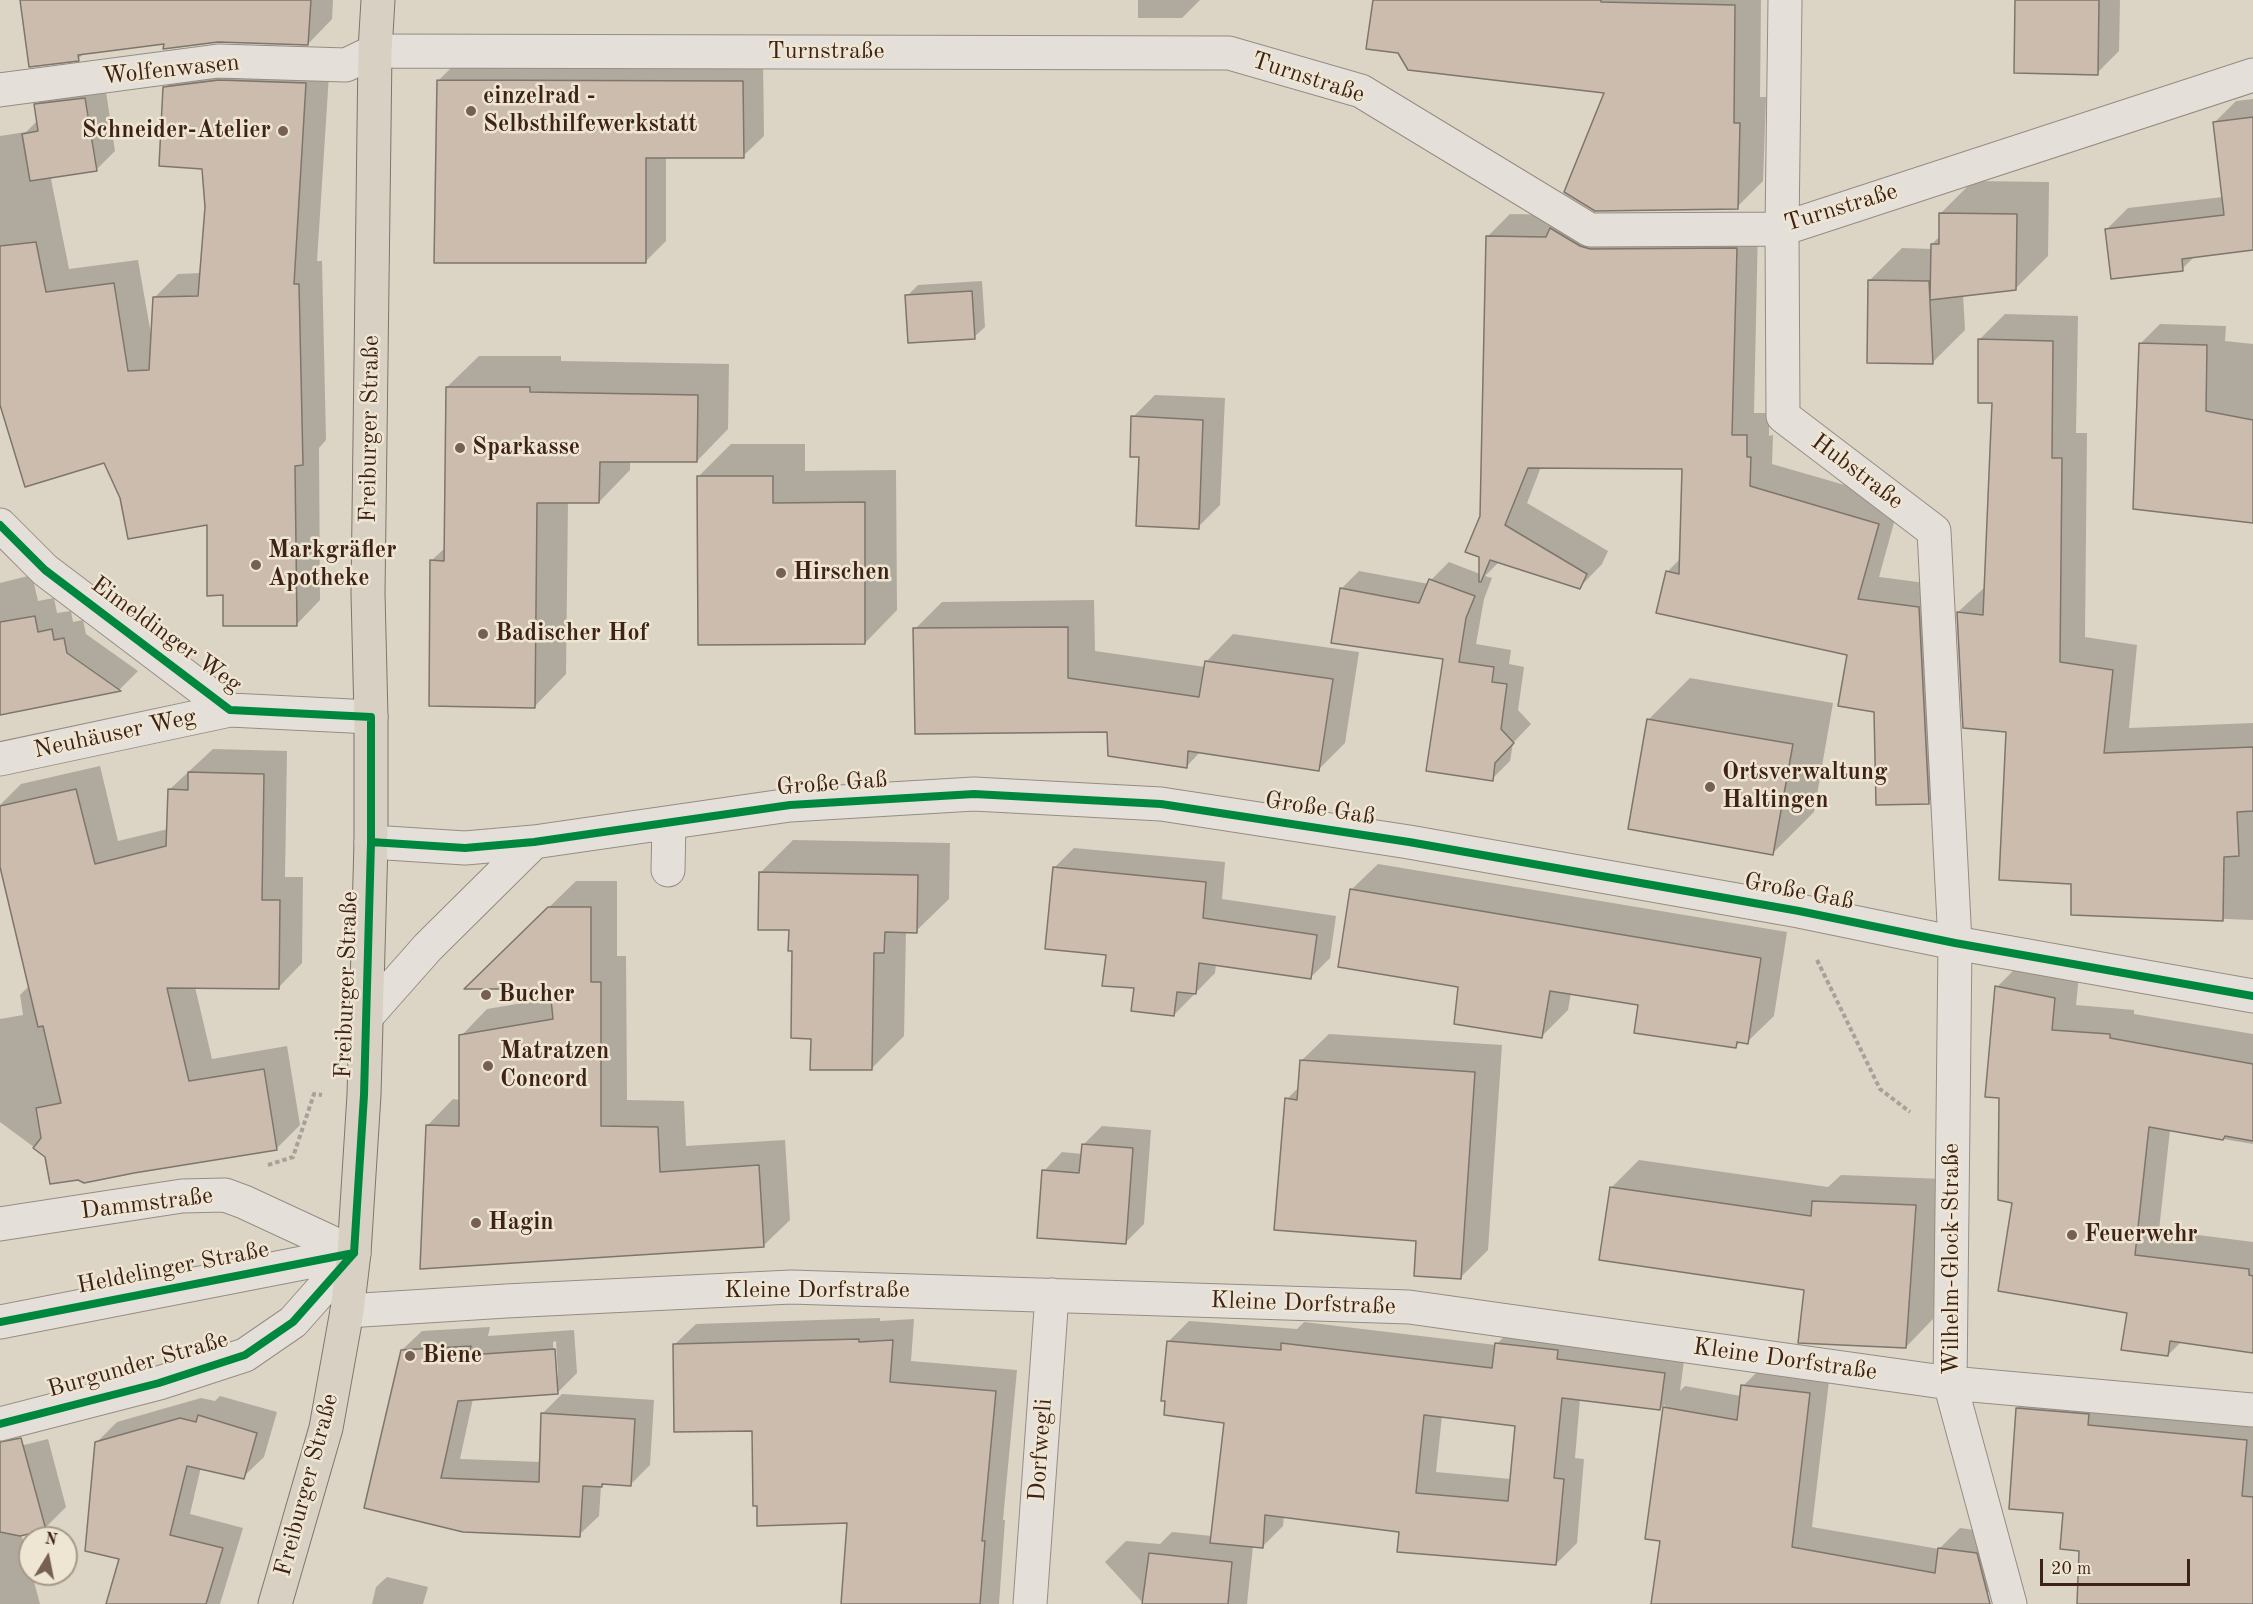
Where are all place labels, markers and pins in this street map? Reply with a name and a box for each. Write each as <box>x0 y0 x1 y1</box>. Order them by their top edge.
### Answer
place label: einzelrad - Selbsthilfewerkstatt <box>483 83 697 139</box>
marker: einzelrad - Selbsthilfewerkstatt <box>464 104 478 118</box>
place label: Schneider-Atelier <box>82 117 271 145</box>
marker: Schneider-Atelier <box>276 124 290 138</box>
place label: Sparkasse <box>472 434 580 462</box>
marker: Sparkasse <box>453 441 467 455</box>
place label: Markgräfler Apotheke <box>268 537 397 593</box>
marker: Markgräfler Apotheke <box>249 558 263 572</box>
place label: Hirschen <box>793 559 890 587</box>
marker: Hirschen <box>774 566 788 580</box>
place label: Badischer Hof <box>495 620 648 648</box>
marker: Badischer Hof <box>476 627 490 641</box>
place label: Ortsverwaltung Haltingen <box>1722 759 1887 815</box>
marker: Ortsverwaltung Haltingen <box>1703 780 1717 794</box>
place label: Bucher <box>498 981 575 1009</box>
marker: Bucher <box>479 988 493 1002</box>
place label: Matratzen Concord <box>500 1038 609 1094</box>
marker: Matratzen Concord <box>481 1059 495 1073</box>
place label: Hagin <box>488 1209 554 1237</box>
marker: Hagin <box>469 1216 483 1230</box>
place label: Feuerwehr <box>2084 1221 2198 1249</box>
marker: Feuerwehr <box>2065 1228 2079 1242</box>
place label: Biene <box>422 1342 482 1370</box>
marker: Biene <box>403 1349 417 1363</box>

